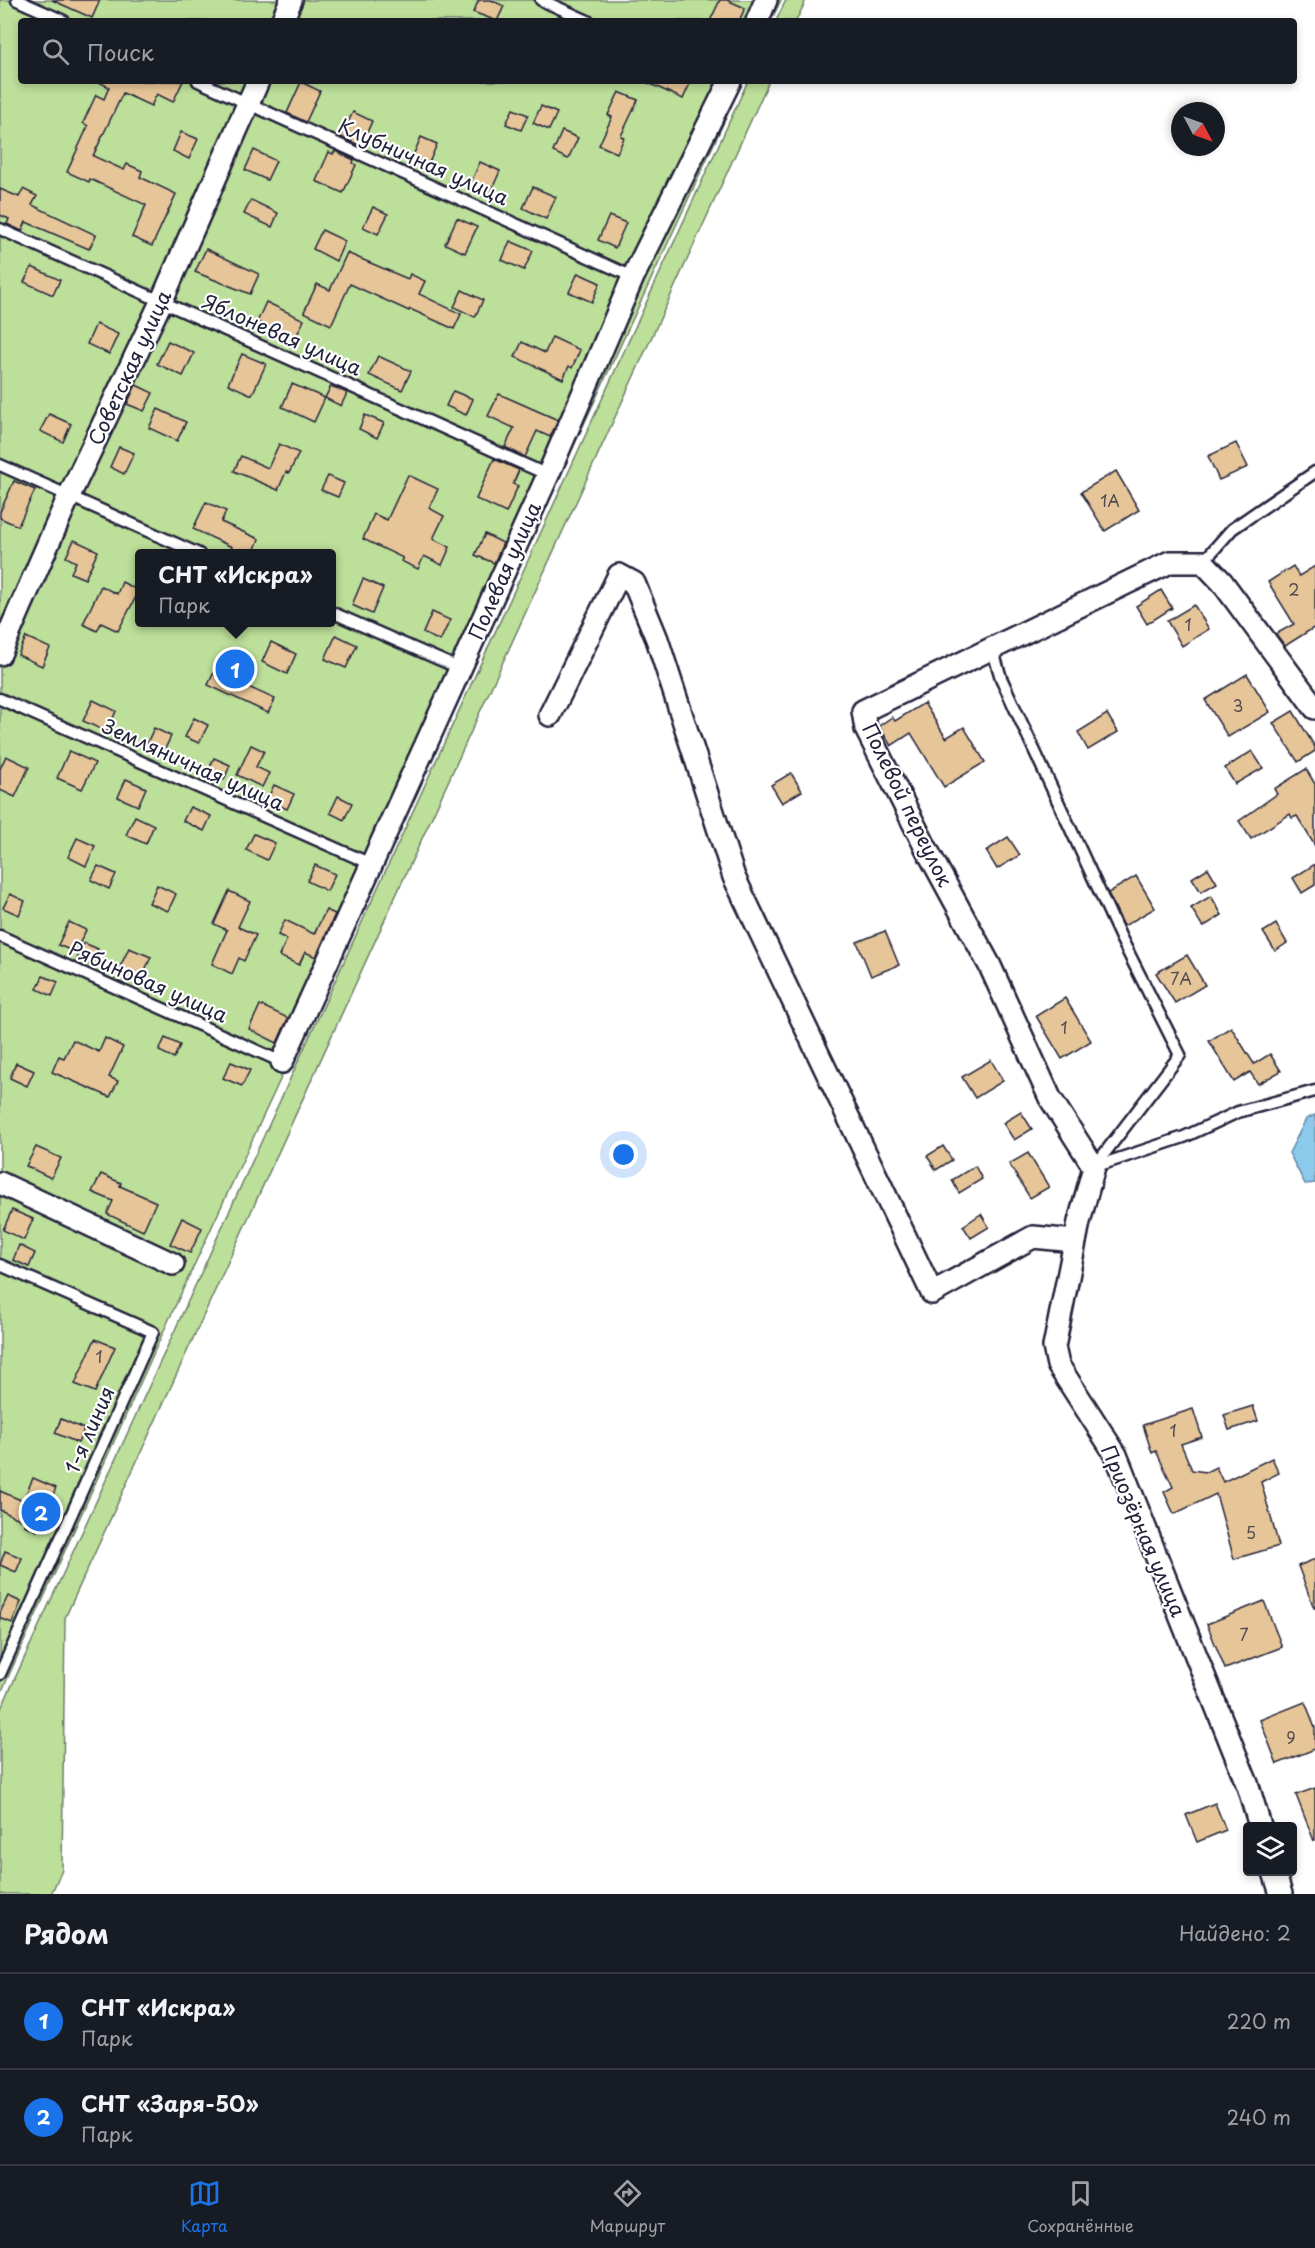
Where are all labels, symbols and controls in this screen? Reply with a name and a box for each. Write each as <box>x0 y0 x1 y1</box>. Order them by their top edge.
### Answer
search box <box>18 18 1297 84</box>
icon: search <box>39 35 72 68</box>
text: Поиск <box>87 35 154 68</box>
north arrow <box>1171 102 1225 156</box>
street label: Клубничная улица <box>333 110 514 212</box>
street label: Советская улица <box>80 285 178 450</box>
street label: Яблоневая улица <box>198 286 367 383</box>
house number: 1А <box>1100 488 1120 512</box>
street label: Полевая улица <box>460 497 548 644</box>
popup <box>135 549 336 627</box>
text: СНТ «Искра» <box>158 557 313 590</box>
house number: 2 <box>1288 577 1300 601</box>
text: Парк <box>158 590 210 620</box>
house number: 1 <box>1184 612 1192 636</box>
pin: 1 <box>216 646 254 692</box>
house number: 3 <box>1233 693 1243 717</box>
street label: Земляничная улица <box>98 711 289 818</box>
street label: Полевой переулок <box>855 718 961 892</box>
street label: Рябиновая улица <box>64 933 233 1030</box>
house number: 7А <box>1170 966 1192 990</box>
house number: 1 <box>1060 1015 1068 1039</box>
your location <box>609 1140 638 1169</box>
house number: 1 <box>95 1344 103 1368</box>
street label: 1-я линия <box>57 1381 122 1478</box>
house number: 1 <box>1169 1418 1177 1442</box>
street label: Приозёрная улица <box>1094 1440 1194 1622</box>
pin: 2 <box>22 1490 60 1534</box>
house number: 5 <box>1246 1520 1256 1544</box>
house number: 7 <box>1239 1622 1249 1646</box>
house number: 9 <box>1286 1725 1296 1749</box>
map controls <box>1243 1822 1297 1876</box>
button: layers <box>1243 1822 1297 1876</box>
text: Рядом <box>24 1914 109 1953</box>
text: Найдено: 2 <box>1179 1918 1291 1948</box>
text: СНТ «Искра» <box>81 1990 235 2023</box>
text: 1 <box>39 2006 48 2036</box>
text: 220 m <box>1227 2006 1291 2036</box>
text: Парк <box>81 2023 133 2053</box>
text: СНТ «Заря-50» <box>81 2086 259 2119</box>
text: 2 <box>36 2102 51 2132</box>
text: 240 m <box>1226 2102 1291 2132</box>
text: Парк <box>81 2119 133 2149</box>
tab: Карта <box>181 2177 228 2237</box>
tab: Маршрут <box>590 2177 665 2237</box>
tab: Сохранённые <box>1027 2177 1134 2237</box>

